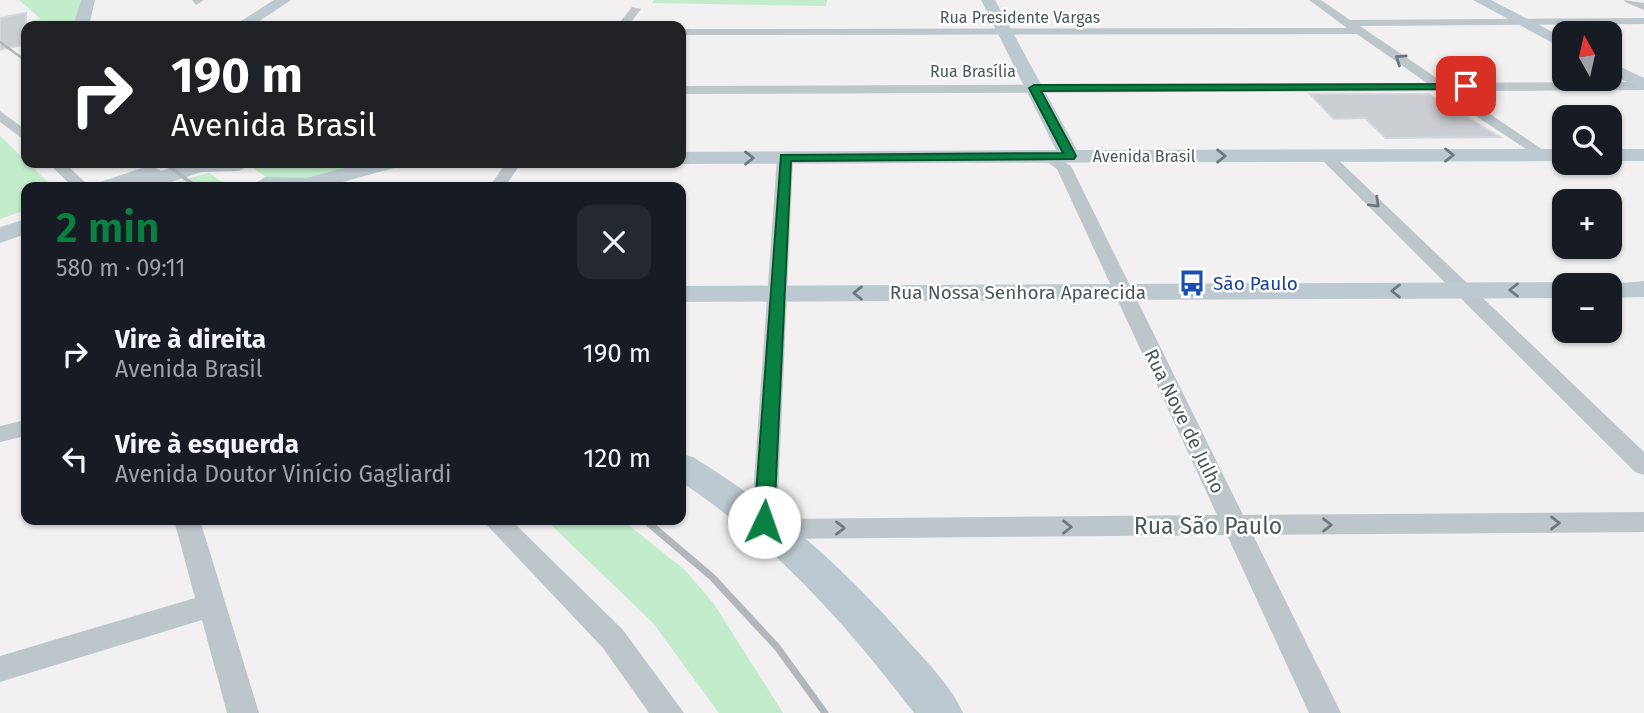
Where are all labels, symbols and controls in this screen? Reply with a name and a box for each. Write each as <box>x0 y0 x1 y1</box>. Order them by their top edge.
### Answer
street label: Rua Presidente Vargas <box>940 8 1100 27</box>
north arrow <box>1552 21 1622 91</box>
map controls <box>1552 21 1622 343</box>
text: 190 m <box>171 46 303 105</box>
icon: right <box>56 49 147 140</box>
one-way arrow <box>1395 55 1408 67</box>
pin <box>1436 56 1496 116</box>
street label: Rua Brasília <box>930 62 1016 81</box>
icon: arrive <box>1447 67 1485 105</box>
button: search <box>1552 105 1622 175</box>
text: Avenida Brasil <box>171 106 376 144</box>
street label: Avenida Brasil <box>1093 147 1196 166</box>
one-way arrow <box>1444 147 1455 163</box>
one-way arrow <box>1217 148 1227 164</box>
one-way arrow <box>744 150 755 166</box>
button: + <box>1552 189 1622 259</box>
one-way arrow <box>1367 195 1380 208</box>
text: 2 min <box>56 203 160 253</box>
button: close <box>577 205 651 279</box>
text: 580 m · 09:11 <box>56 254 185 282</box>
bus stop icon: São Paulo <box>1177 268 1207 298</box>
place label: São Paulo <box>1213 272 1298 295</box>
button: − <box>1552 273 1622 343</box>
street label: Rua Nossa Senhora Aparecida <box>890 281 1146 304</box>
one-way arrow <box>1509 282 1519 298</box>
one-way arrow <box>1390 283 1401 299</box>
one-way arrow <box>853 285 863 301</box>
text: Vire à direita <box>115 324 266 355</box>
icon: right <box>56 335 94 373</box>
text: 190 m <box>582 338 651 369</box>
street label: Rua Nove de Julho <box>1140 345 1230 497</box>
text: Avenida Brasil <box>115 355 263 383</box>
text: Vire à esquerda <box>115 429 299 460</box>
icon: left <box>56 440 94 478</box>
text: 120 m <box>583 443 651 474</box>
text: Avenida Doutor Vinício Gagliardi <box>115 460 451 488</box>
position arrow <box>727 485 801 559</box>
street label: Rua São Paulo <box>1134 512 1282 540</box>
one-way arrow <box>1550 515 1561 531</box>
one-way arrow <box>1323 517 1333 533</box>
one-way arrow <box>1063 519 1073 535</box>
one-way arrow <box>835 520 846 536</box>

